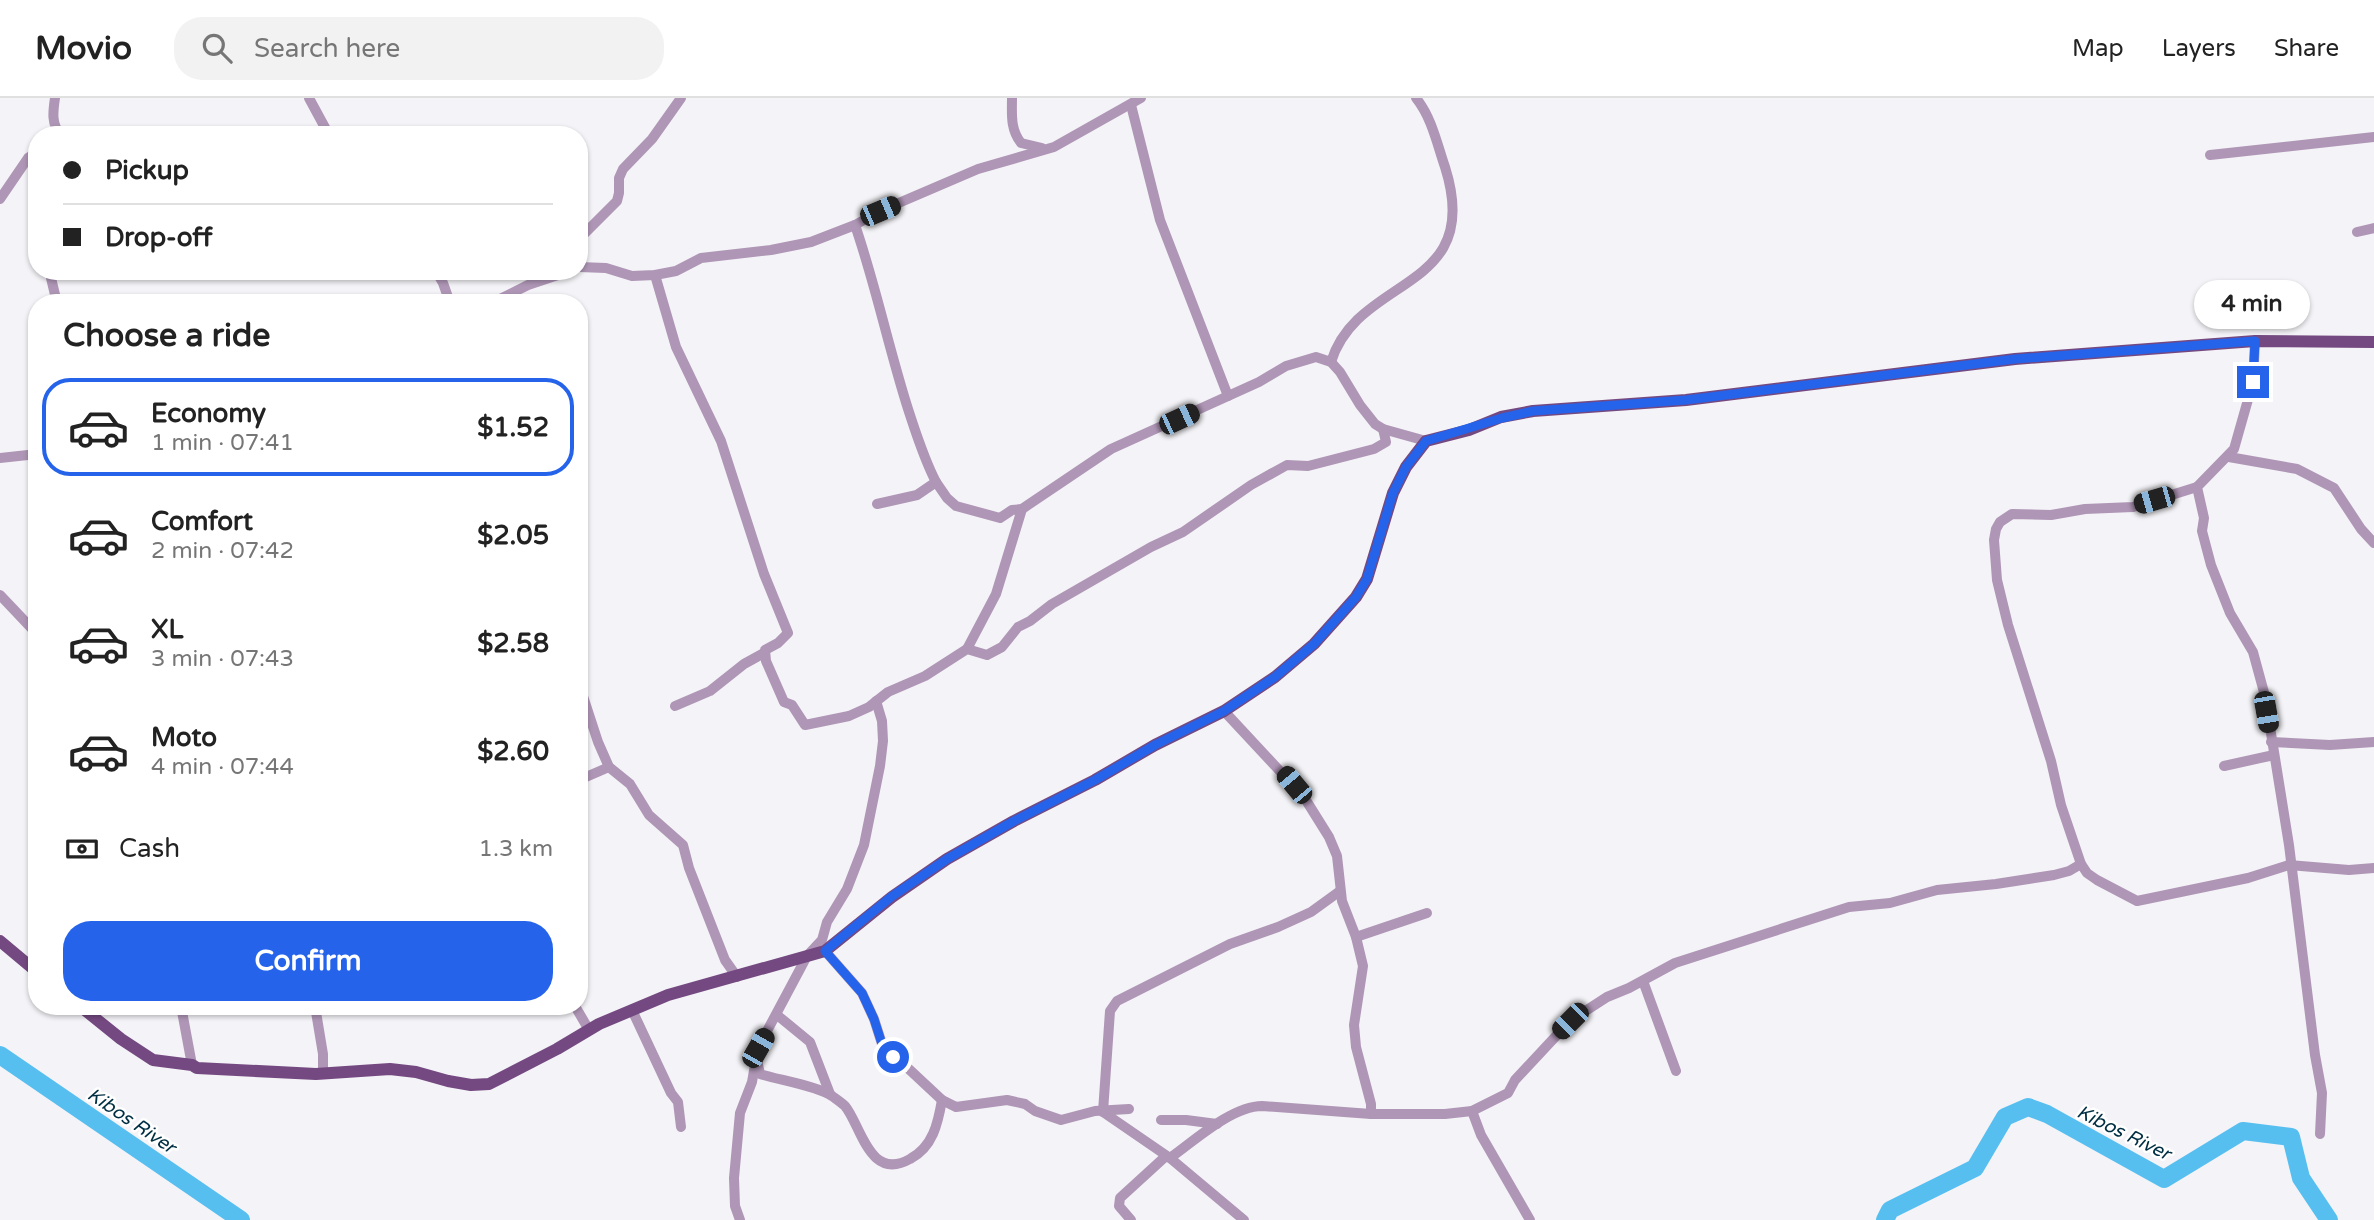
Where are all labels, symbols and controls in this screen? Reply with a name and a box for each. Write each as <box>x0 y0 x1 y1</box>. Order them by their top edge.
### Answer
search box <box>174 17 664 80</box>
text: Movio <box>35 29 132 68</box>
icon: search <box>198 29 236 67</box>
text: Search here <box>254 33 400 64</box>
text: Map <box>2072 34 2124 63</box>
text: Layers <box>2162 34 2236 63</box>
text: Share <box>2274 34 2339 63</box>
text: Pickup <box>105 155 189 186</box>
car <box>857 193 904 229</box>
text: Drop-off <box>105 222 212 253</box>
callout: 4 min <box>2195 280 2311 330</box>
text: 4 min <box>2221 290 2283 318</box>
text: Choose a ride <box>63 317 270 355</box>
route end <box>2237 366 2269 398</box>
icon: car <box>67 396 130 459</box>
text: Economy <box>151 398 266 429</box>
car <box>1156 401 1203 437</box>
text: $1.52 <box>477 412 549 443</box>
text: 1 min · 07:41 <box>151 429 294 457</box>
car <box>2131 484 2178 516</box>
icon: car <box>67 504 130 567</box>
text: Comfort <box>151 506 253 537</box>
text: $2.05 <box>477 520 549 551</box>
text: 2 min · 07:42 <box>151 537 294 565</box>
icon: car <box>67 612 130 675</box>
text: XL <box>151 614 183 645</box>
text: $2.58 <box>477 628 549 659</box>
text: 3 min · 07:43 <box>151 645 294 673</box>
car <box>2253 689 2280 735</box>
icon: car <box>67 720 130 783</box>
text: Moto <box>151 722 217 753</box>
text: $2.60 <box>477 736 549 767</box>
text: 4 min · 07:44 <box>151 753 294 781</box>
car <box>1273 762 1316 808</box>
icon: cash <box>63 830 101 868</box>
text: Cash <box>119 833 180 864</box>
text: 1.3 km <box>479 835 553 863</box>
button: Confirm <box>63 921 553 1001</box>
car <box>1548 999 1593 1043</box>
car <box>739 1025 778 1071</box>
route start <box>877 1041 909 1073</box>
water label: Kibos River <box>83 1083 182 1160</box>
water label: Kibos River <box>2073 1101 2176 1166</box>

